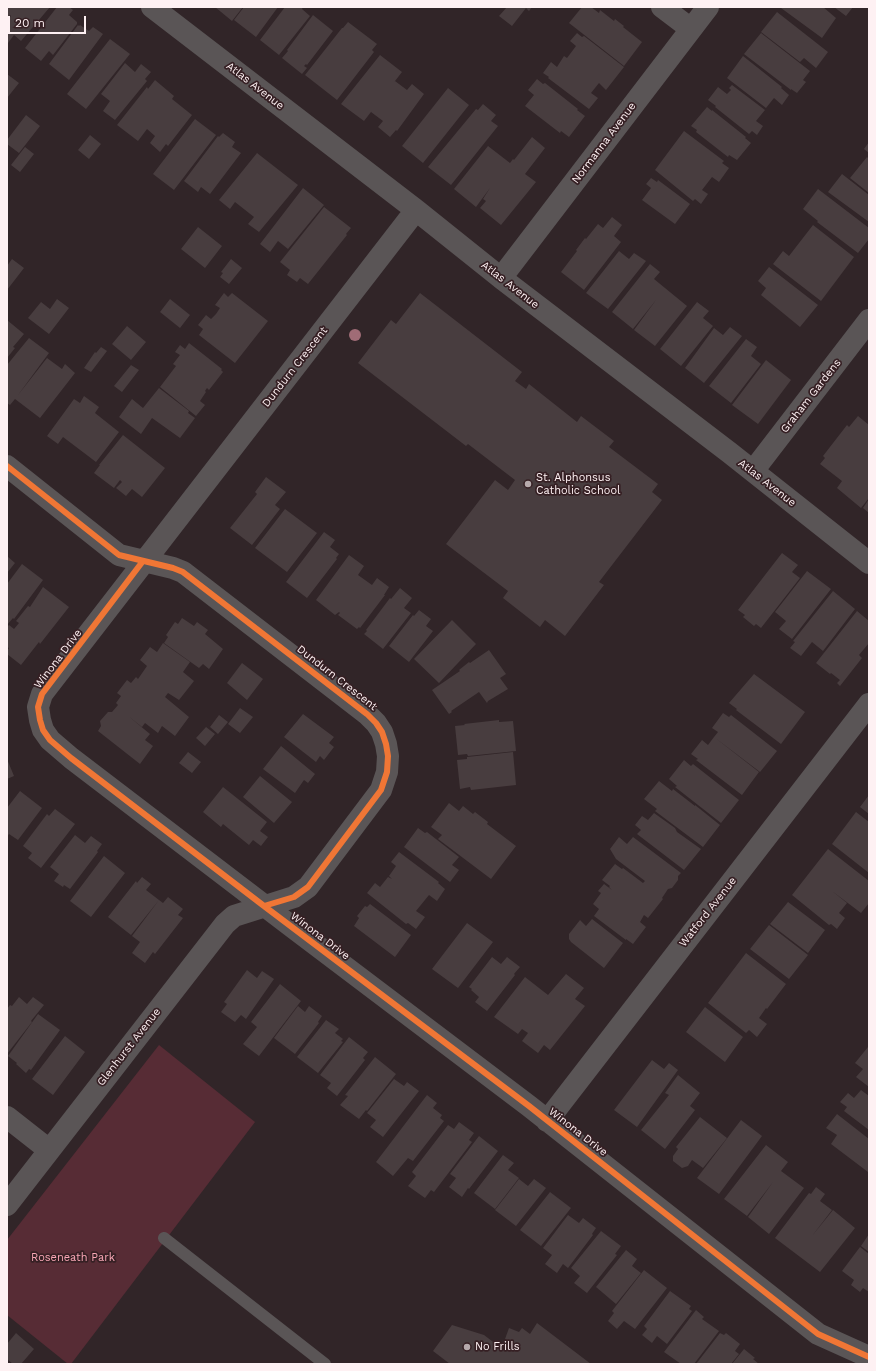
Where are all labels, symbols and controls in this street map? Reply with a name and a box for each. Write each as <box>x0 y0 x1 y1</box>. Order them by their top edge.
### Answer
scale bar <box>10 8 88 34</box>
text: 20 m <box>15 16 45 30</box>
street label: Atlas Avenue <box>224 59 286 113</box>
street label: Normanna Avenue <box>569 100 639 186</box>
street label: Atlas Avenue <box>479 258 541 312</box>
street label: Dundurn Crescent <box>260 324 330 410</box>
street label: Graham Gardens <box>778 356 844 436</box>
street label: Atlas Avenue <box>736 456 798 510</box>
place label: St. Alphonsus Catholic School <box>536 471 620 497</box>
marker: St. Alphonsus Catholic School <box>523 479 533 489</box>
street label: Winona Drive <box>31 627 85 691</box>
street label: Dundurn Crescent <box>294 643 380 713</box>
street label: Watford Avenue <box>677 874 739 950</box>
street label: Winona Drive <box>288 909 352 963</box>
street label: Glenhurst Avenue <box>94 1005 164 1089</box>
street label: Winona Drive <box>546 1105 610 1159</box>
park label: Roseneath Park <box>31 1251 115 1265</box>
place label: No Frills <box>475 1340 520 1354</box>
marker: No Frills <box>462 1342 472 1352</box>

